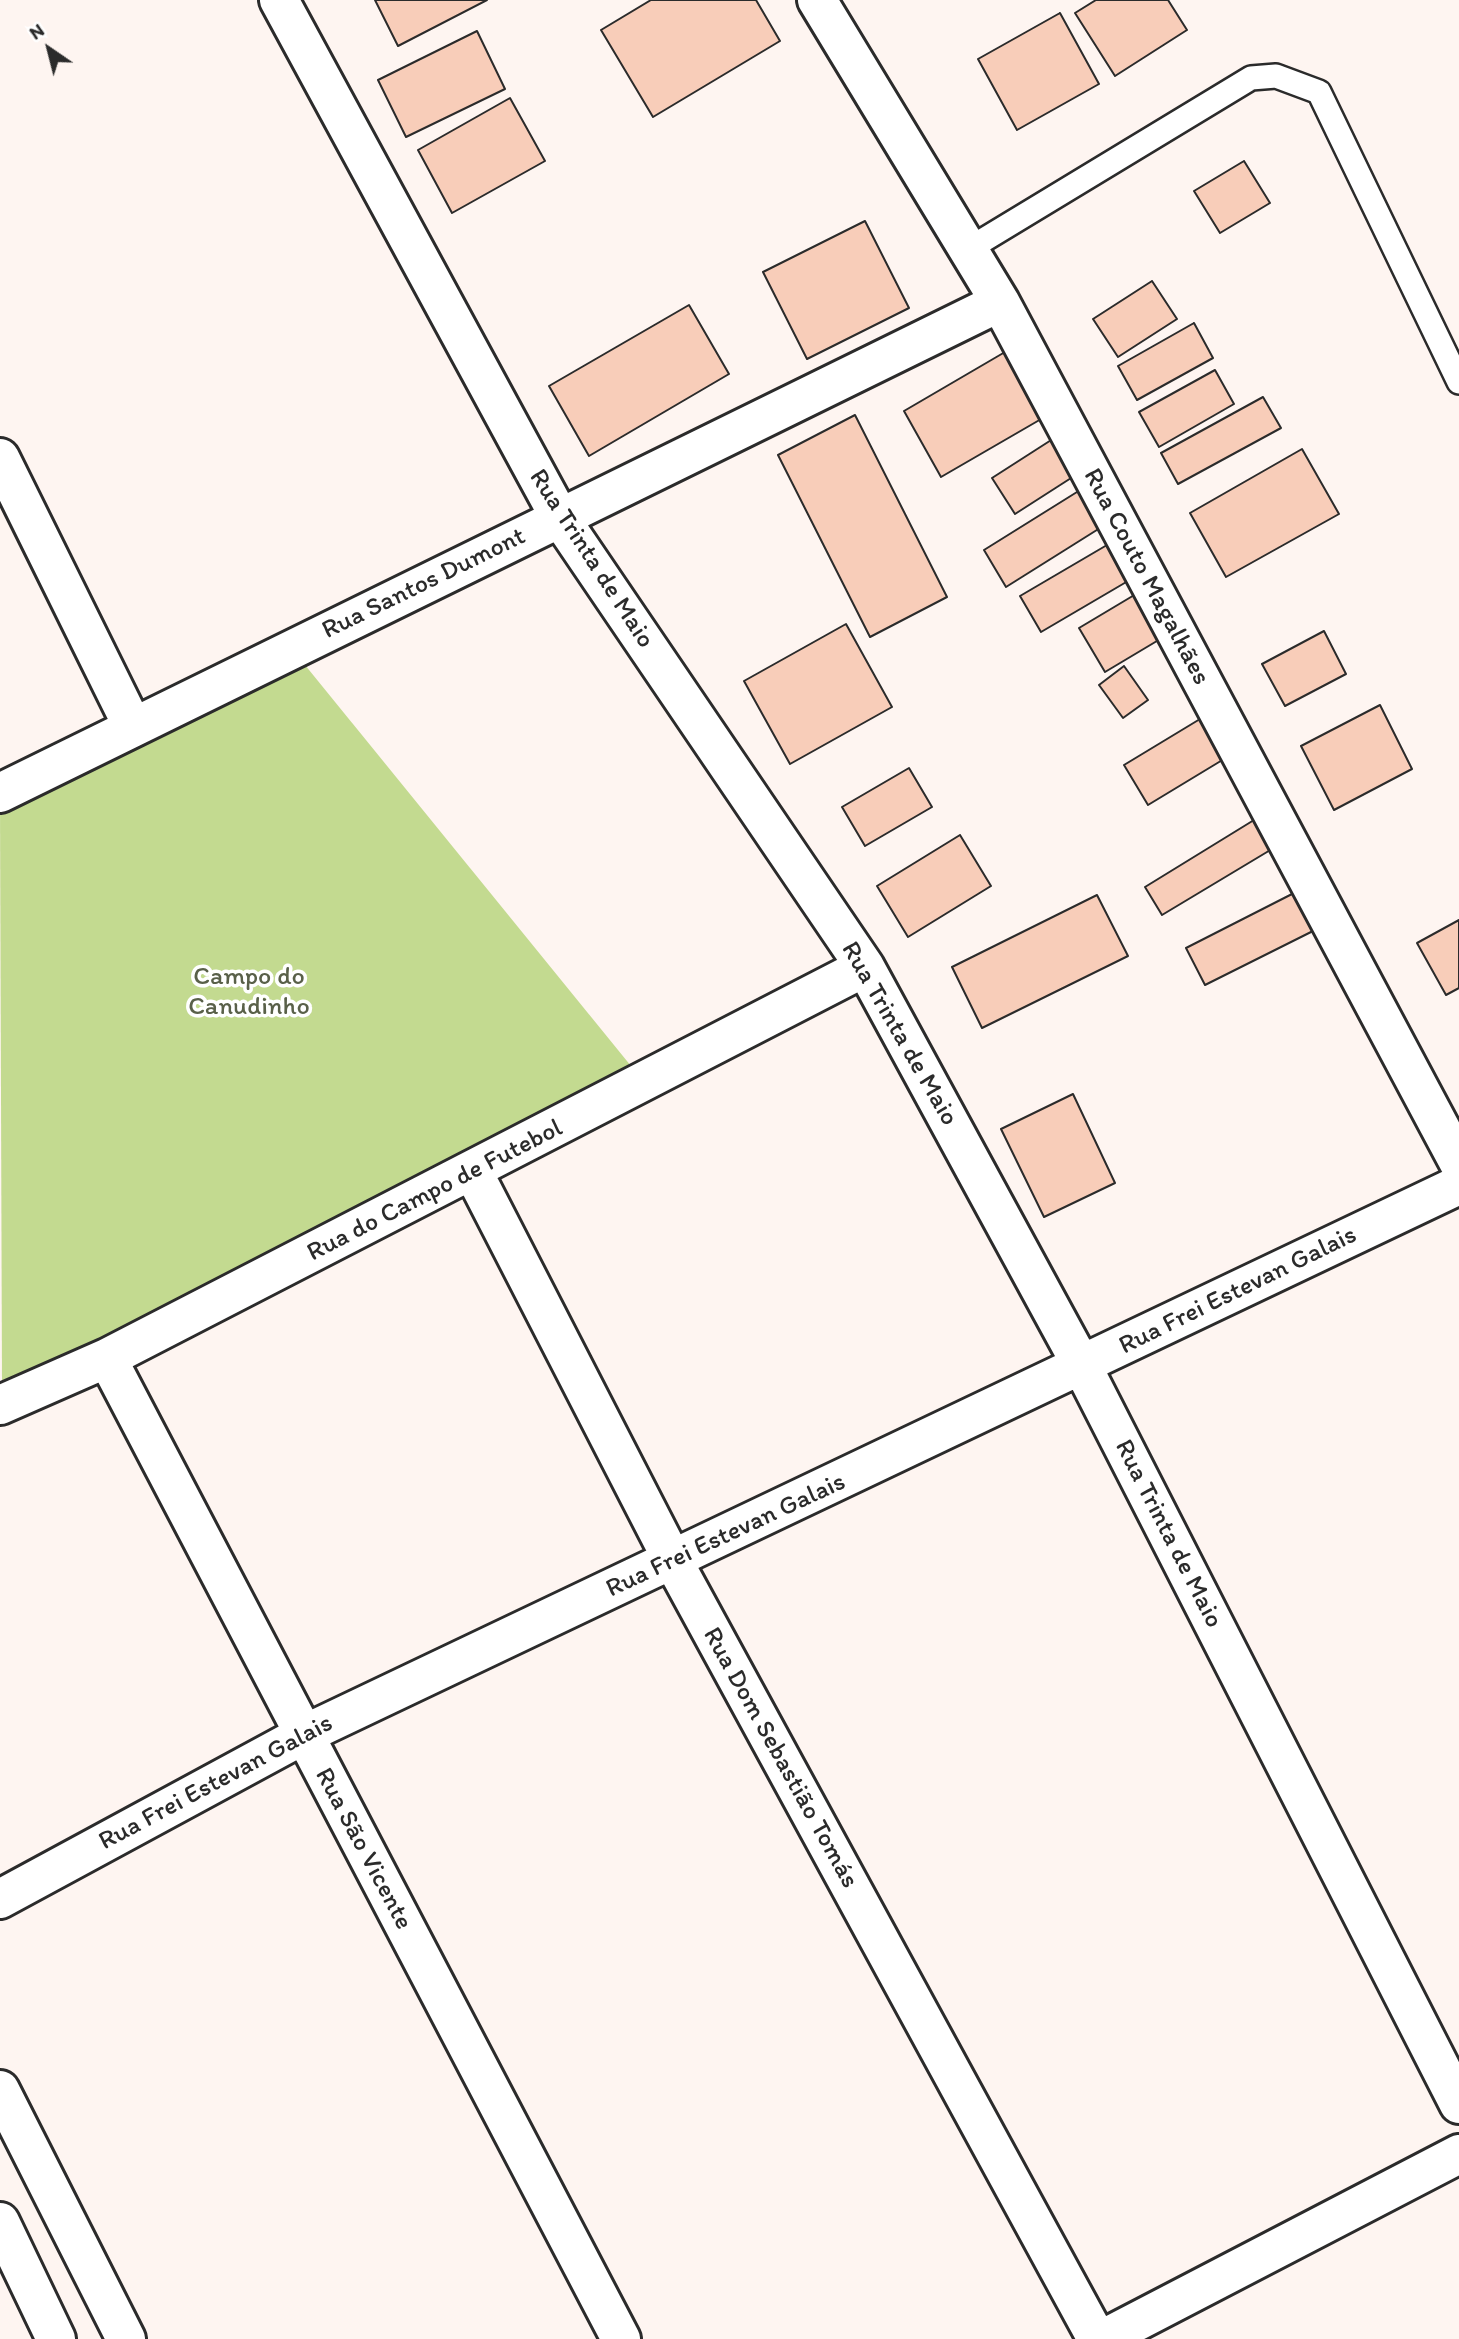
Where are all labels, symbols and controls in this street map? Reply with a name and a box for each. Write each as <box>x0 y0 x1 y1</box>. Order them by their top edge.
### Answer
north arrow <box>14 14 84 84</box>
text: N <box>25 18 49 44</box>
street label: Rua Couto Magalhães <box>1076 463 1216 691</box>
street label: Rua Trinta de Maio <box>522 464 660 654</box>
street label: Rua Santos Dumont <box>317 521 531 647</box>
street label: Rua Trinta de Maio <box>834 937 964 1131</box>
park label: Campo do Canudinho <box>188 961 310 1023</box>
street label: Rua do Campo de Futebol <box>302 1113 568 1269</box>
street label: Rua Frei Estevan Galais <box>1114 1220 1362 1362</box>
street label: Rua Trinta de Maio <box>1107 1435 1229 1633</box>
street label: Rua Frei Estevan Galais <box>601 1467 851 1605</box>
street label: Rua Dom Sebastião Tomás <box>695 1622 865 1894</box>
street label: Rua Frei Estevan Galais <box>94 1708 338 1858</box>
street label: Rua São Vicente <box>307 1763 419 1935</box>

